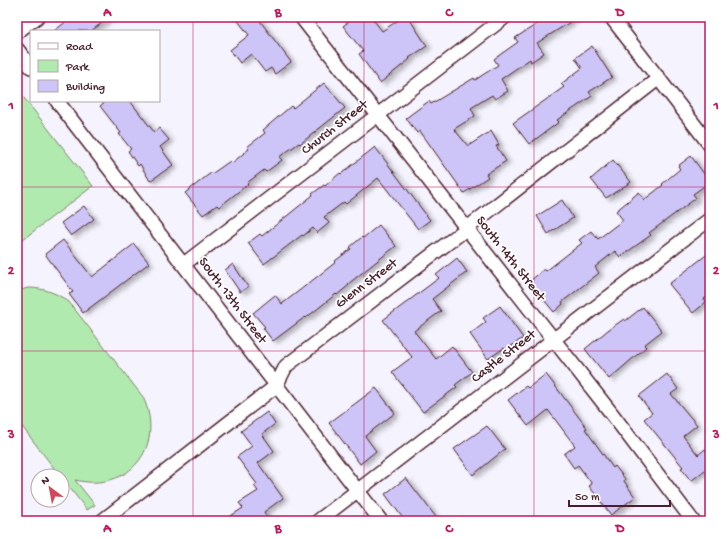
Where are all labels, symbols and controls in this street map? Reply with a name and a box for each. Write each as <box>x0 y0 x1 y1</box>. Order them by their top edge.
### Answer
text: A <box>102 6 112 21</box>
text: B <box>274 6 283 21</box>
text: C <box>444 6 454 21</box>
text: D <box>615 6 625 21</box>
legend <box>30 30 160 102</box>
text: Road <box>66 41 93 55</box>
text: Park <box>65 61 91 75</box>
text: Building <box>65 81 105 95</box>
street label: Church Street <box>298 96 373 159</box>
text: 1 <box>7 99 14 114</box>
text: 1 <box>712 99 719 114</box>
street label: South 14th Street <box>472 213 549 306</box>
street label: South 13th Street <box>194 254 271 349</box>
street label: Glenn Street <box>333 254 402 313</box>
text: 2 <box>8 264 15 279</box>
text: 2 <box>713 264 720 279</box>
street label: Castle Street <box>468 326 541 387</box>
text: 3 <box>7 428 15 443</box>
text: 3 <box>712 428 720 443</box>
north arrow <box>30 468 70 508</box>
text: N <box>40 474 52 488</box>
scale bar <box>569 482 670 508</box>
text: 50 m <box>575 491 600 505</box>
text: A <box>102 522 112 537</box>
text: B <box>274 522 283 537</box>
text: C <box>444 522 454 537</box>
text: D <box>615 522 625 537</box>

